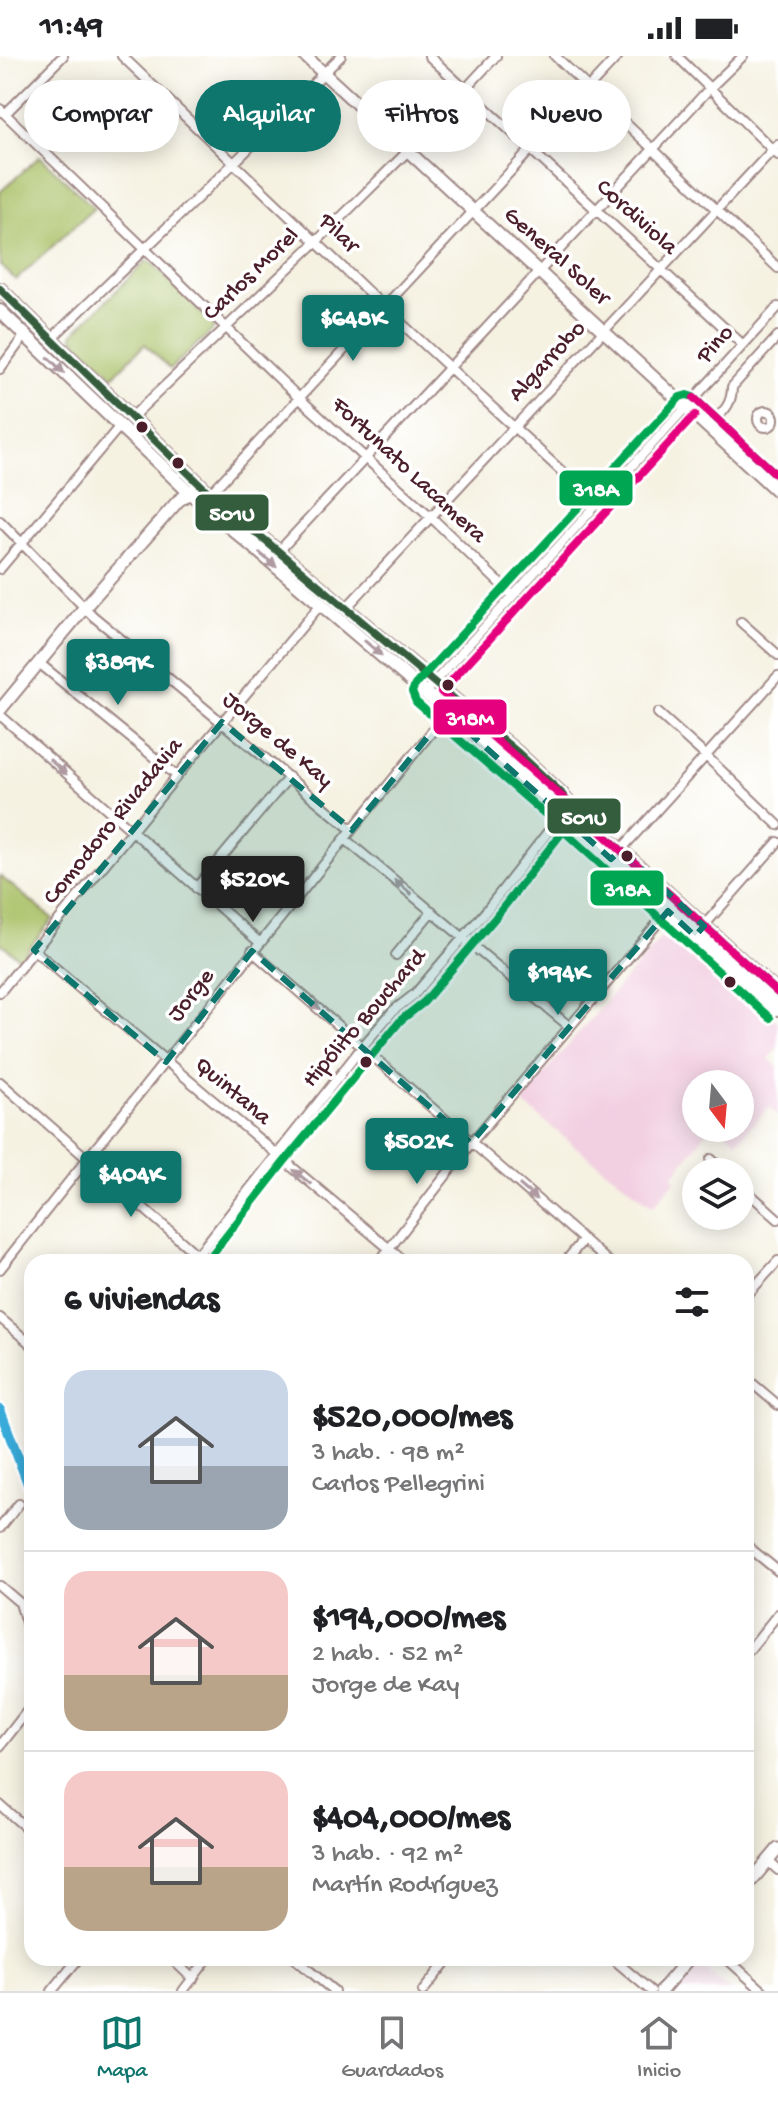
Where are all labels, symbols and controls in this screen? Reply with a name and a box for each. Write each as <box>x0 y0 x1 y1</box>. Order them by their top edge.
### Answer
text: 11:49 <box>40 11 103 46</box>
chip: Comprar <box>24 80 179 152</box>
chip: Alquilar <box>195 80 341 152</box>
chip: Filtros <box>357 80 486 152</box>
chip: Nuevo <box>502 80 631 152</box>
street label: Cordiviola <box>589 174 683 263</box>
street label: General Soler <box>497 201 617 314</box>
street label: Pilar <box>311 207 366 262</box>
street label: Carlos Morel <box>198 222 306 328</box>
pin: $648K <box>297 295 409 363</box>
text: $648K <box>320 305 386 336</box>
street label: Algarrobo <box>503 315 593 409</box>
street label: Pino <box>690 320 741 371</box>
one-way arrow <box>46 355 65 374</box>
street label: Fortunato Lacamera <box>324 391 492 551</box>
unlabelled marker <box>134 419 150 435</box>
unlabelled marker <box>170 455 186 471</box>
line badge: 318A <box>558 469 634 507</box>
text: 318A <box>572 479 621 505</box>
line badge: 501U <box>194 493 270 532</box>
text: 501U <box>209 503 255 529</box>
one-way arrow <box>258 551 278 568</box>
pin: $389K <box>62 639 174 707</box>
one-way arrow <box>363 639 382 657</box>
text: $389K <box>85 649 151 680</box>
unlabelled marker <box>440 677 456 693</box>
street label: Jorge de Kay <box>216 686 339 796</box>
line badge: 318M <box>432 698 508 736</box>
text: 318M <box>445 708 495 734</box>
street label: Comodoro Rivadavia <box>38 732 191 911</box>
one-way arrow <box>48 758 68 775</box>
line badge: 501U <box>546 797 622 835</box>
text: 501U <box>561 807 607 833</box>
unlabelled marker <box>619 848 635 864</box>
pin: $520K <box>197 856 309 924</box>
text: $520K <box>219 866 287 897</box>
line badge: 318A <box>589 869 665 907</box>
one-way arrow <box>394 879 414 896</box>
text: 318A <box>603 879 652 905</box>
street label: Hipólito Bouchard <box>297 942 434 1094</box>
pin: $194K <box>502 949 614 1017</box>
text: $194K <box>527 959 589 990</box>
street label: Jorge <box>162 963 222 1028</box>
unlabelled marker <box>722 974 738 990</box>
one-way arrow <box>301 993 321 1010</box>
street label: Quintana <box>188 1051 277 1133</box>
unlabelled marker <box>358 1054 374 1070</box>
north arrow <box>682 1070 754 1142</box>
map controls <box>682 1070 754 1230</box>
pin: $502K <box>361 1118 473 1186</box>
text: $502K <box>383 1128 451 1159</box>
pin: $404K <box>75 1151 187 1219</box>
button: layers <box>682 1158 754 1230</box>
text: $404K <box>98 1161 164 1192</box>
one-way arrow <box>292 1169 312 1186</box>
one-way arrow <box>517 1183 537 1200</box>
icon: filters <box>670 1280 714 1324</box>
text: 6 viviendas <box>64 1282 219 1322</box>
text: $520,000/mes <box>312 1399 512 1439</box>
icon: home <box>128 1402 224 1498</box>
text: 3 hab. · 98 m² <box>312 1439 465 1470</box>
text: Carlos Pellegrini <box>312 1470 485 1501</box>
text: $194,000/mes <box>312 1600 505 1640</box>
icon: home <box>128 1603 224 1699</box>
text: 2 hab. · 52 m² <box>312 1640 463 1671</box>
text: Jorge de Kay <box>312 1671 459 1702</box>
text: $404,000/mes <box>312 1800 510 1840</box>
icon: home <box>128 1803 224 1899</box>
text: 3 hab. · 92 m² <box>312 1840 463 1871</box>
text: Martín Rodríguez <box>312 1871 498 1902</box>
tab: Mapa <box>97 2011 147 2085</box>
tab: Guardados <box>341 2011 443 2085</box>
tab: Inicio <box>637 2011 681 2085</box>

